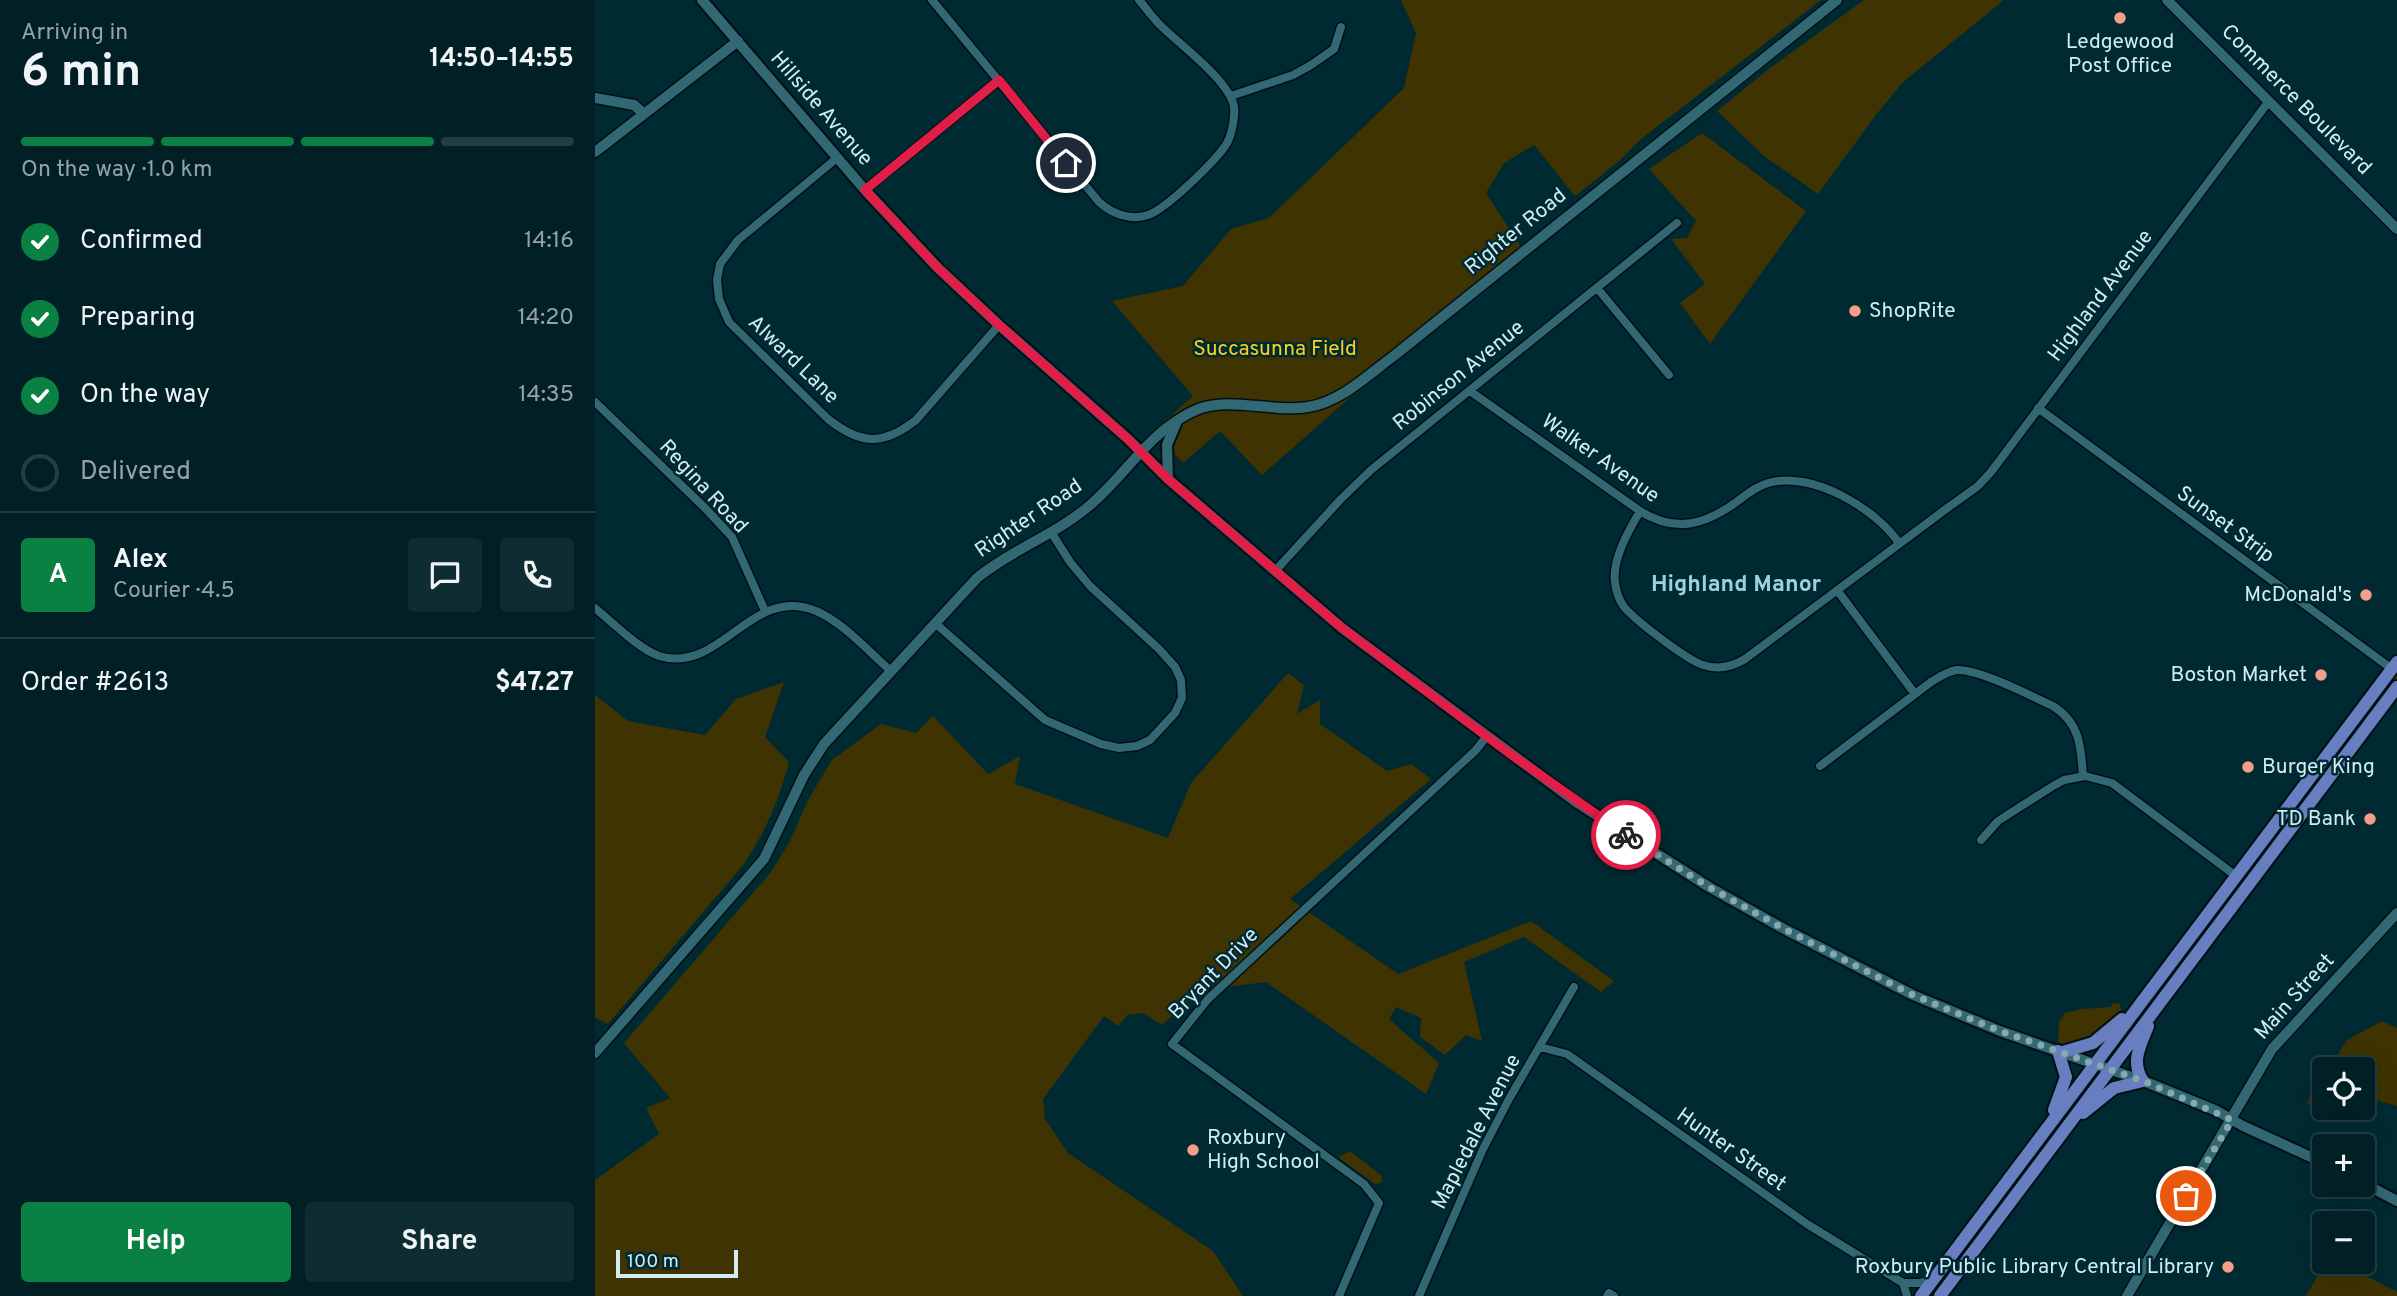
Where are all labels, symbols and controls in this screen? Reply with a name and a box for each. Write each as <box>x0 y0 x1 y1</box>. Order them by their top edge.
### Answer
marker: Ledgewood Post Office <box>2112 10 2128 26</box>
text: Arriving in <box>21 19 128 48</box>
street label: Commerce Boulevard <box>2215 19 2377 181</box>
place label: Ledgewood Post Office <box>2066 29 2174 80</box>
text: 14:50–14:55 <box>429 43 574 76</box>
text: 6 min <box>21 44 141 103</box>
street label: Hillside Avenue <box>764 46 878 172</box>
pin <box>1036 133 1096 193</box>
icon: home <box>1047 144 1085 182</box>
text: On the way · 1.0 km <box>21 156 212 185</box>
street label: Righter Road <box>1459 183 1573 281</box>
icon: check <box>21 223 59 261</box>
street label: Highland Avenue <box>2042 224 2160 368</box>
text: Confirmed <box>80 225 203 258</box>
text: 14:16 <box>524 227 574 256</box>
place label: ShopRite <box>1869 298 1956 325</box>
icon: check <box>21 300 59 338</box>
text: Preparing <box>80 302 195 335</box>
marker: ShopRite <box>1847 303 1863 319</box>
text: 14:20 <box>518 304 574 333</box>
street label: Alward Lane <box>742 310 844 410</box>
street label: Robinson Avenue <box>1388 315 1530 437</box>
park label: Succasunna Field <box>1193 336 1357 363</box>
icon: check <box>21 377 59 415</box>
text: On the way <box>80 379 210 412</box>
text: 14:35 <box>518 381 574 410</box>
street label: Walker Avenue <box>1536 408 1664 510</box>
street label: Regina Road <box>653 434 753 540</box>
text: Delivered <box>80 456 191 489</box>
street label: Righter Road <box>970 473 1088 565</box>
street label: Sunset Strip <box>2171 480 2279 570</box>
button: chat <box>408 538 482 612</box>
button: phone <box>500 538 574 612</box>
text: Alex <box>113 544 168 577</box>
text: A <box>49 559 67 592</box>
district label: Highland Manor <box>1651 571 1821 600</box>
text: Courier · 4.5 <box>113 577 235 606</box>
place label: McDonald's <box>2244 582 2352 609</box>
marker: McDonald's <box>2358 587 2374 603</box>
place label: Boston Market <box>2171 662 2307 689</box>
text: Order #2613 <box>21 667 169 700</box>
text: $47.27 <box>495 667 574 700</box>
marker: Boston Market <box>2313 667 2329 683</box>
place label: Burger King <box>2262 754 2375 781</box>
marker: Burger King <box>2240 759 2256 775</box>
courier <box>1591 800 1661 870</box>
place label: TD Bank <box>2276 806 2356 833</box>
marker: TD Bank <box>2362 811 2378 827</box>
icon: bike <box>1607 816 1645 854</box>
street label: Bryant Drive <box>1163 922 1265 1026</box>
street label: Main Street <box>2249 948 2341 1046</box>
street label: Mapledale Avenue <box>1426 1050 1528 1214</box>
map controls <box>2312 1057 2375 1274</box>
button: locate <box>2312 1057 2375 1120</box>
street label: Hunter Street <box>1671 1102 1791 1198</box>
place label: Roxbury High School <box>1207 1125 1320 1176</box>
button: + <box>2312 1134 2375 1197</box>
marker: Roxbury High School <box>1185 1142 1201 1158</box>
pin <box>2156 1166 2216 1226</box>
icon: bag <box>2167 1177 2205 1215</box>
button: Help <box>21 1202 291 1282</box>
button: Share <box>305 1202 574 1282</box>
button: − <box>2312 1211 2375 1274</box>
scale bar <box>616 1247 739 1279</box>
text: 100 m <box>627 1250 679 1274</box>
place label: Roxbury Public Library Central Library <box>1855 1254 2214 1281</box>
marker: Roxbury Public Library Central Library <box>2220 1259 2236 1275</box>

